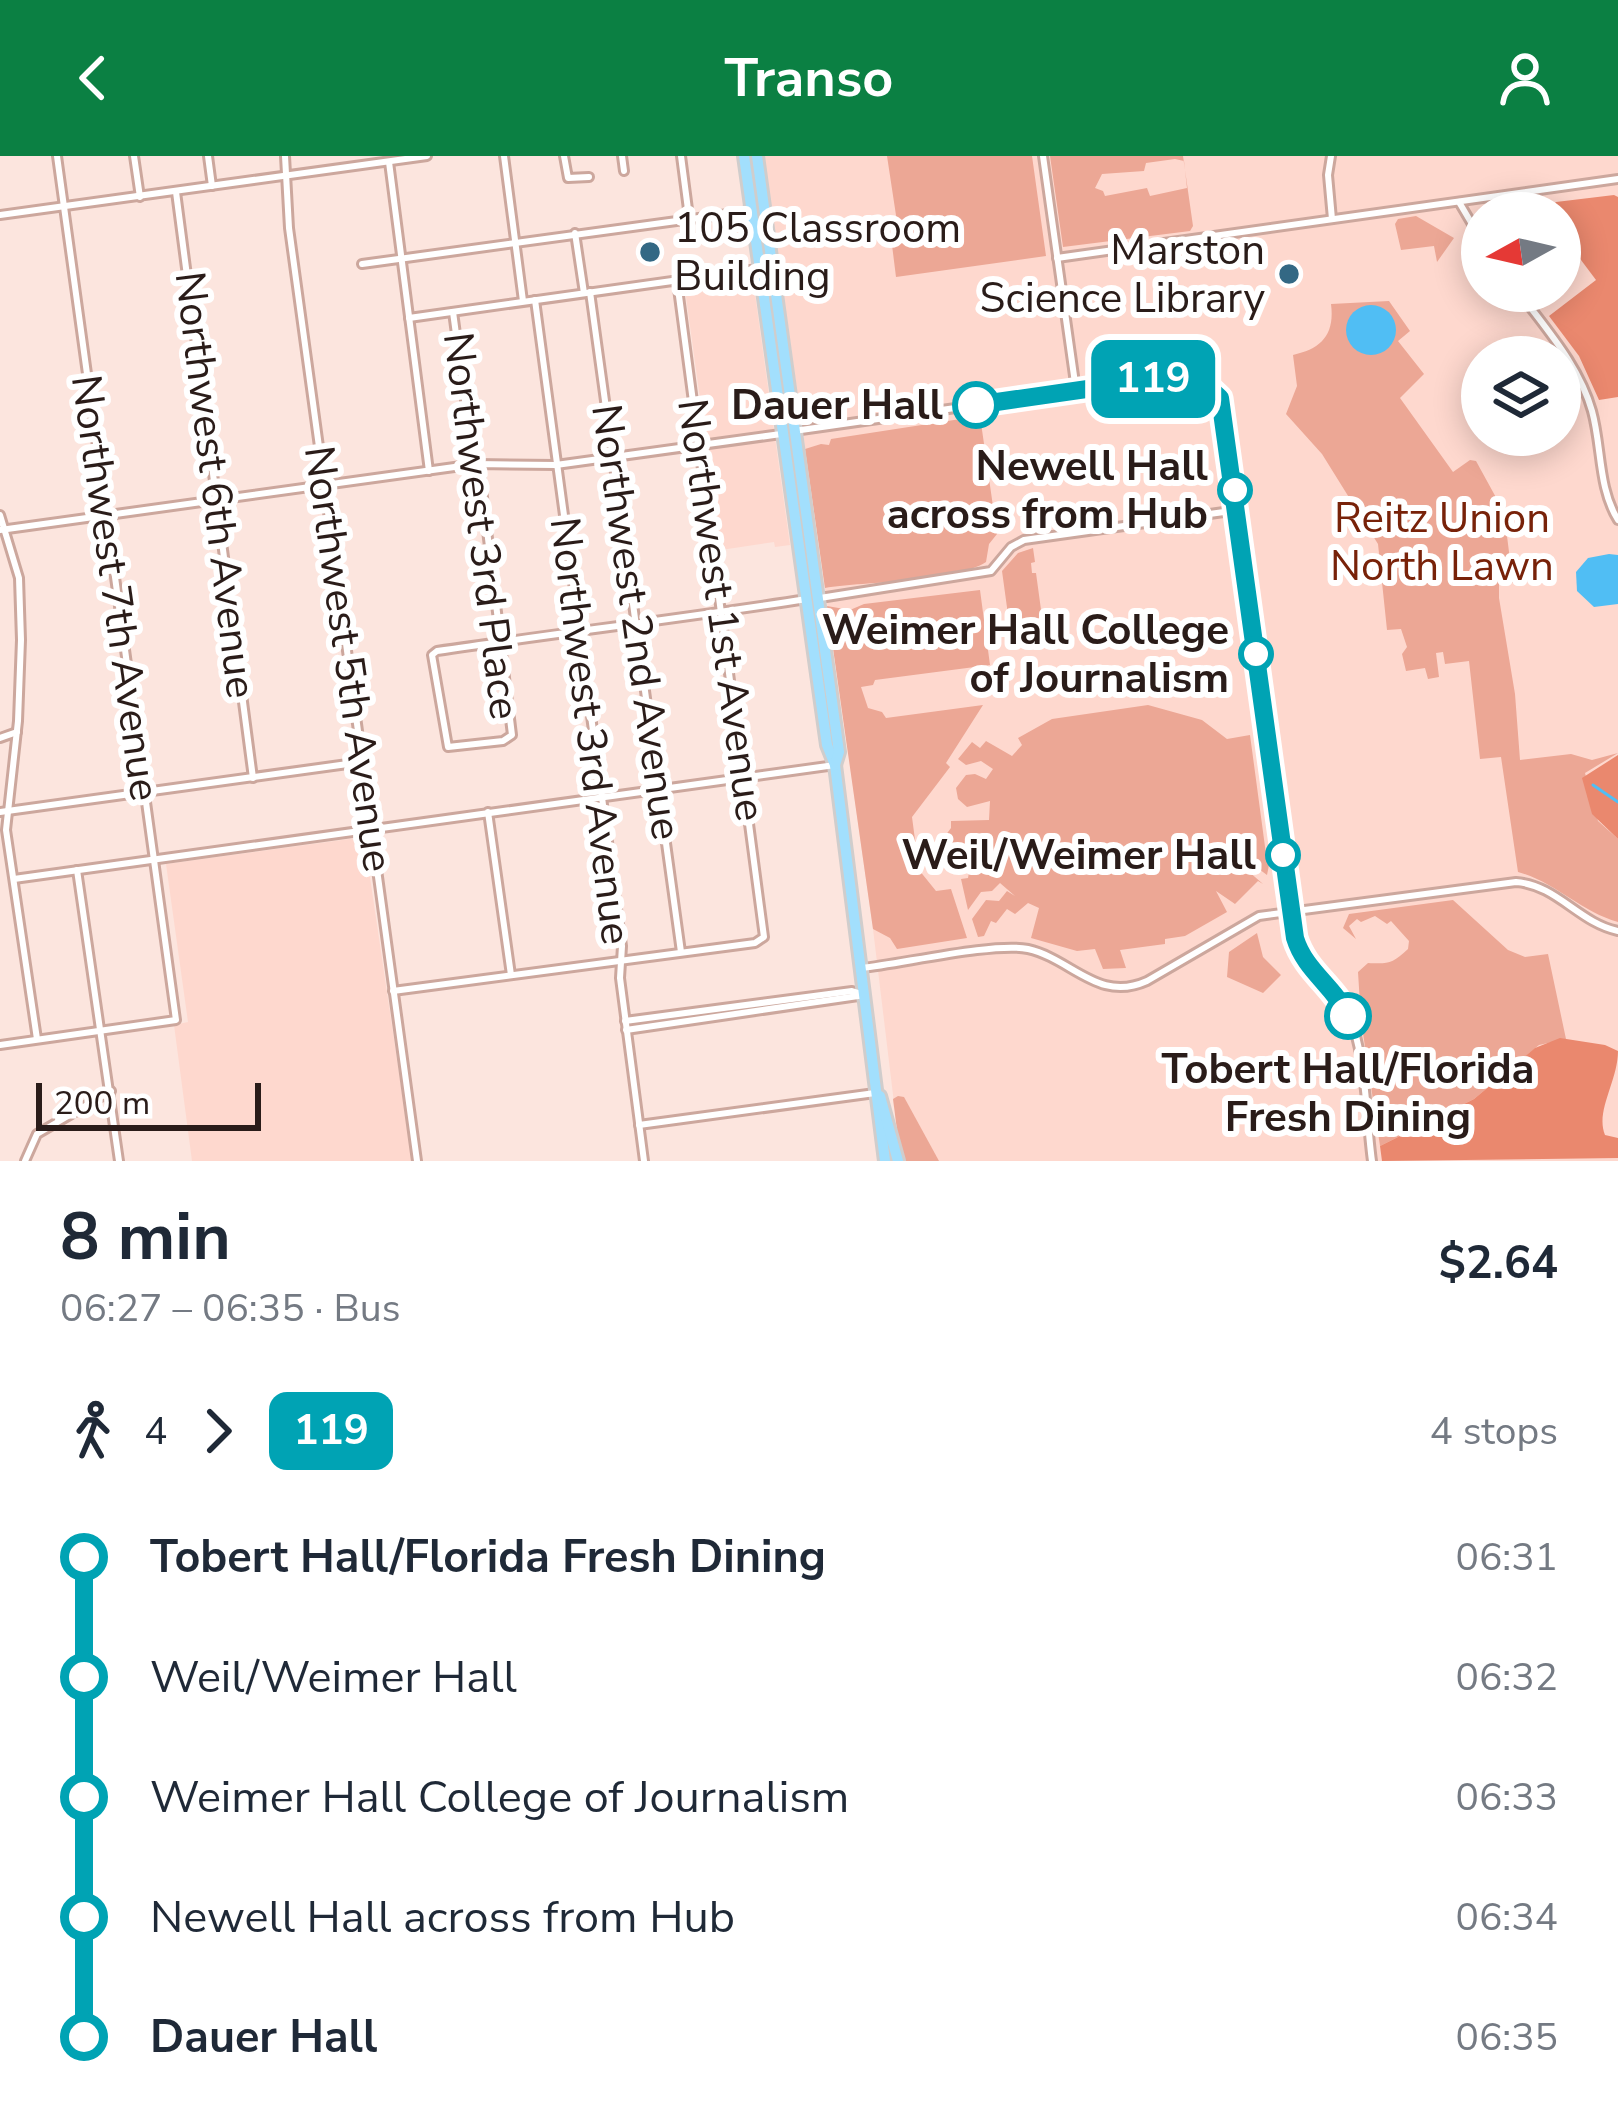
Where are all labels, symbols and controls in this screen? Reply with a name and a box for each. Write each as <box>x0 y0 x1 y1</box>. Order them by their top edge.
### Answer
text: Transo <box>725 41 893 115</box>
icon: back <box>60 45 126 111</box>
icon: person <box>1492 45 1558 111</box>
north arrow <box>1461 192 1581 312</box>
map controls <box>1461 192 1581 456</box>
place label: 105 Classroom Building <box>674 200 961 305</box>
place label: Marston Science Library <box>980 222 1265 327</box>
marker: 105 Classroom Building <box>637 239 663 265</box>
marker: Marston Science Library <box>1276 261 1302 287</box>
street label: Northwest 6th Avenue <box>161 268 269 702</box>
street label: Northwest 3rd Place <box>429 329 533 723</box>
button: layers <box>1461 336 1581 456</box>
line badge: 119 <box>1084 340 1222 418</box>
text: 119 <box>1115 350 1191 407</box>
street label: Northwest 7th Avenue <box>57 371 173 805</box>
place label: Dauer Hall <box>731 377 943 434</box>
marker: Dauer Hall <box>954 383 998 427</box>
street label: Northwest 1st Avenue <box>663 395 779 825</box>
street label: Northwest 2nd Avenue <box>577 401 695 843</box>
place label: Newell Hall across from Hub <box>887 438 1208 543</box>
street label: Northwest 5th Avenue <box>290 442 406 876</box>
marker: Newell Hall across from Hub <box>1219 474 1251 506</box>
park label: Reitz Union North Lawn <box>1330 490 1554 595</box>
street label: Northwest 3rd Avenue <box>536 514 644 948</box>
place label: Weimer Hall College of Journalism <box>822 602 1229 707</box>
marker: Weimer Hall College of Journalism <box>1240 638 1272 670</box>
place label: Weil/Weimer Hall <box>902 827 1256 884</box>
marker: Weil/Weimer Hall <box>1267 839 1299 871</box>
marker: Tobert Hall/Florida Fresh Dining <box>1326 994 1370 1038</box>
place label: Tobert Hall/Florida Fresh Dining <box>1161 1041 1535 1146</box>
scale bar <box>36 1077 261 1130</box>
text: 200 m <box>54 1081 150 1126</box>
text: 8 min <box>60 1192 231 1282</box>
text: $2.64 <box>1439 1233 1558 1294</box>
text: 06:27 – 06:35 · Bus <box>60 1282 400 1335</box>
icon: walk <box>60 1398 126 1464</box>
icon: forward <box>185 1398 251 1464</box>
text: 119 <box>293 1402 369 1459</box>
text: 4 <box>144 1405 167 1458</box>
text: 4 stops <box>1429 1405 1558 1458</box>
text: Tobert Hall/Florida Fresh Dining <box>150 1527 826 1588</box>
text: 06:31 <box>1456 1531 1558 1584</box>
text: Weil/Weimer Hall <box>150 1647 517 1708</box>
text: 06:32 <box>1456 1651 1558 1704</box>
text: Weimer Hall College of Journalism <box>150 1767 849 1828</box>
text: 06:33 <box>1456 1771 1558 1824</box>
text: Newell Hall across from Hub <box>150 1887 735 1948</box>
text: 06:34 <box>1456 1891 1558 1944</box>
text: Dauer Hall <box>150 2007 377 2068</box>
text: 06:35 <box>1456 2011 1558 2064</box>

